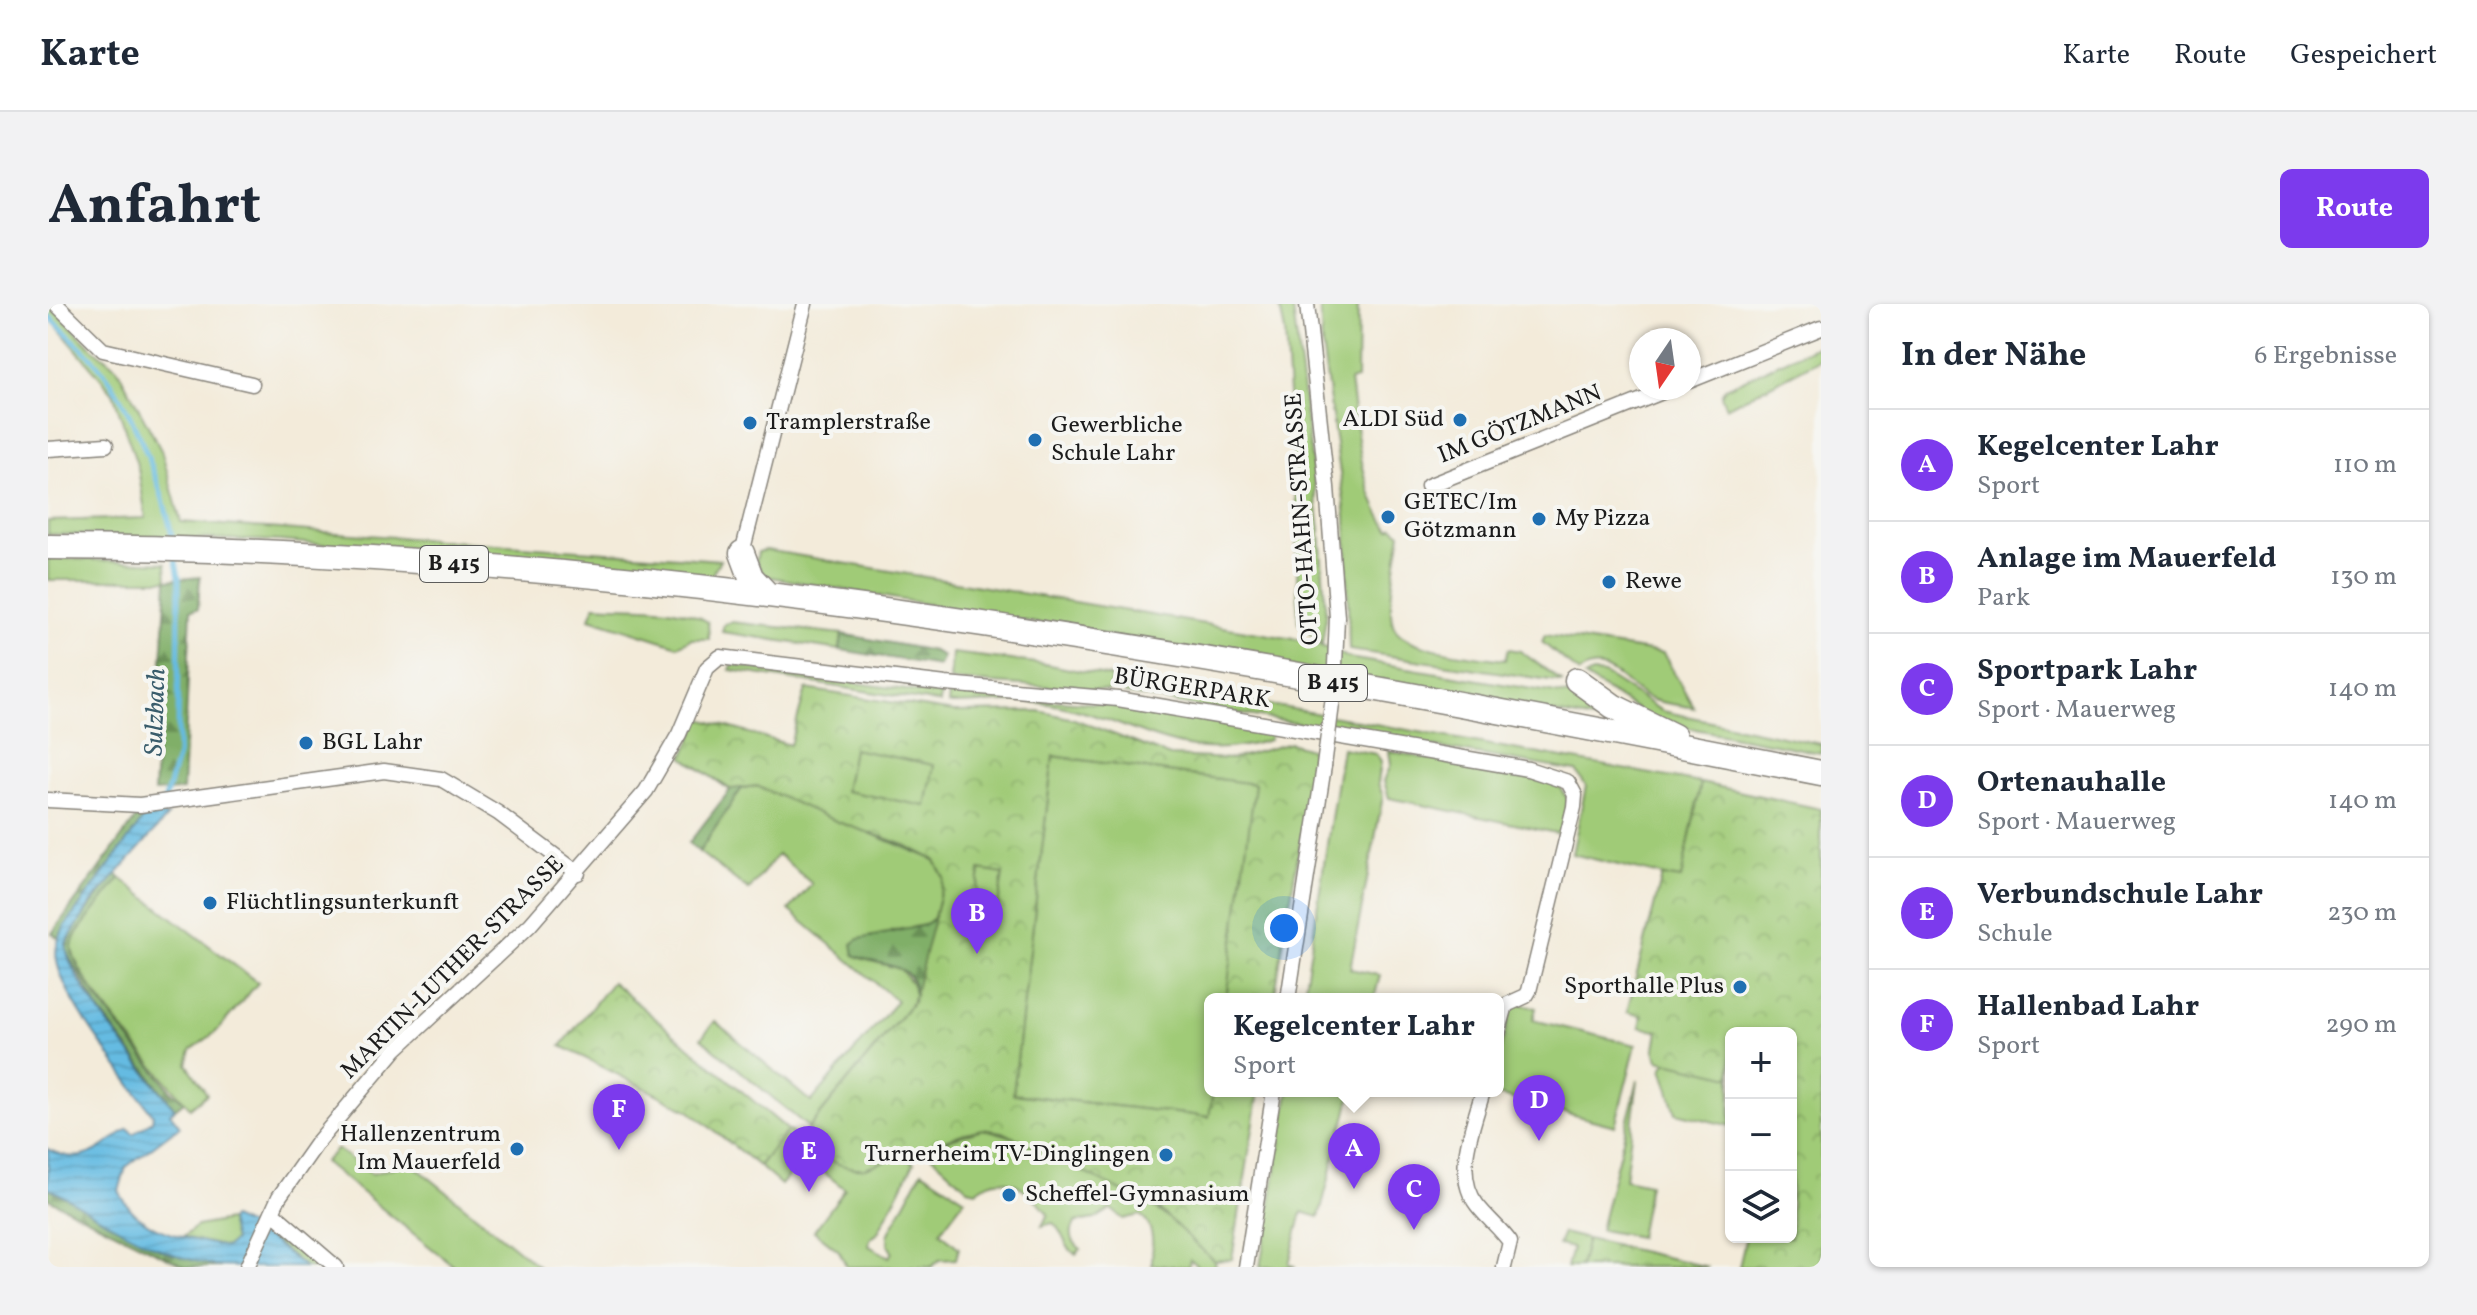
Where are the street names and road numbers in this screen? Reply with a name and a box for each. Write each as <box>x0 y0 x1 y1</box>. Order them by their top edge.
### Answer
street label: IM GÖTZMANN <box>1433 377 1607 473</box>
street label: OTTO-HAHN-STRASSE <box>1277 392 1329 646</box>
road number: B 415 <box>420 546 488 582</box>
street label: BÜRGERPARK <box>1111 660 1273 718</box>
road number: B 415 <box>1299 665 1367 701</box>
street label: MARTIN-LUTHER-STRASSE <box>333 848 573 1088</box>

